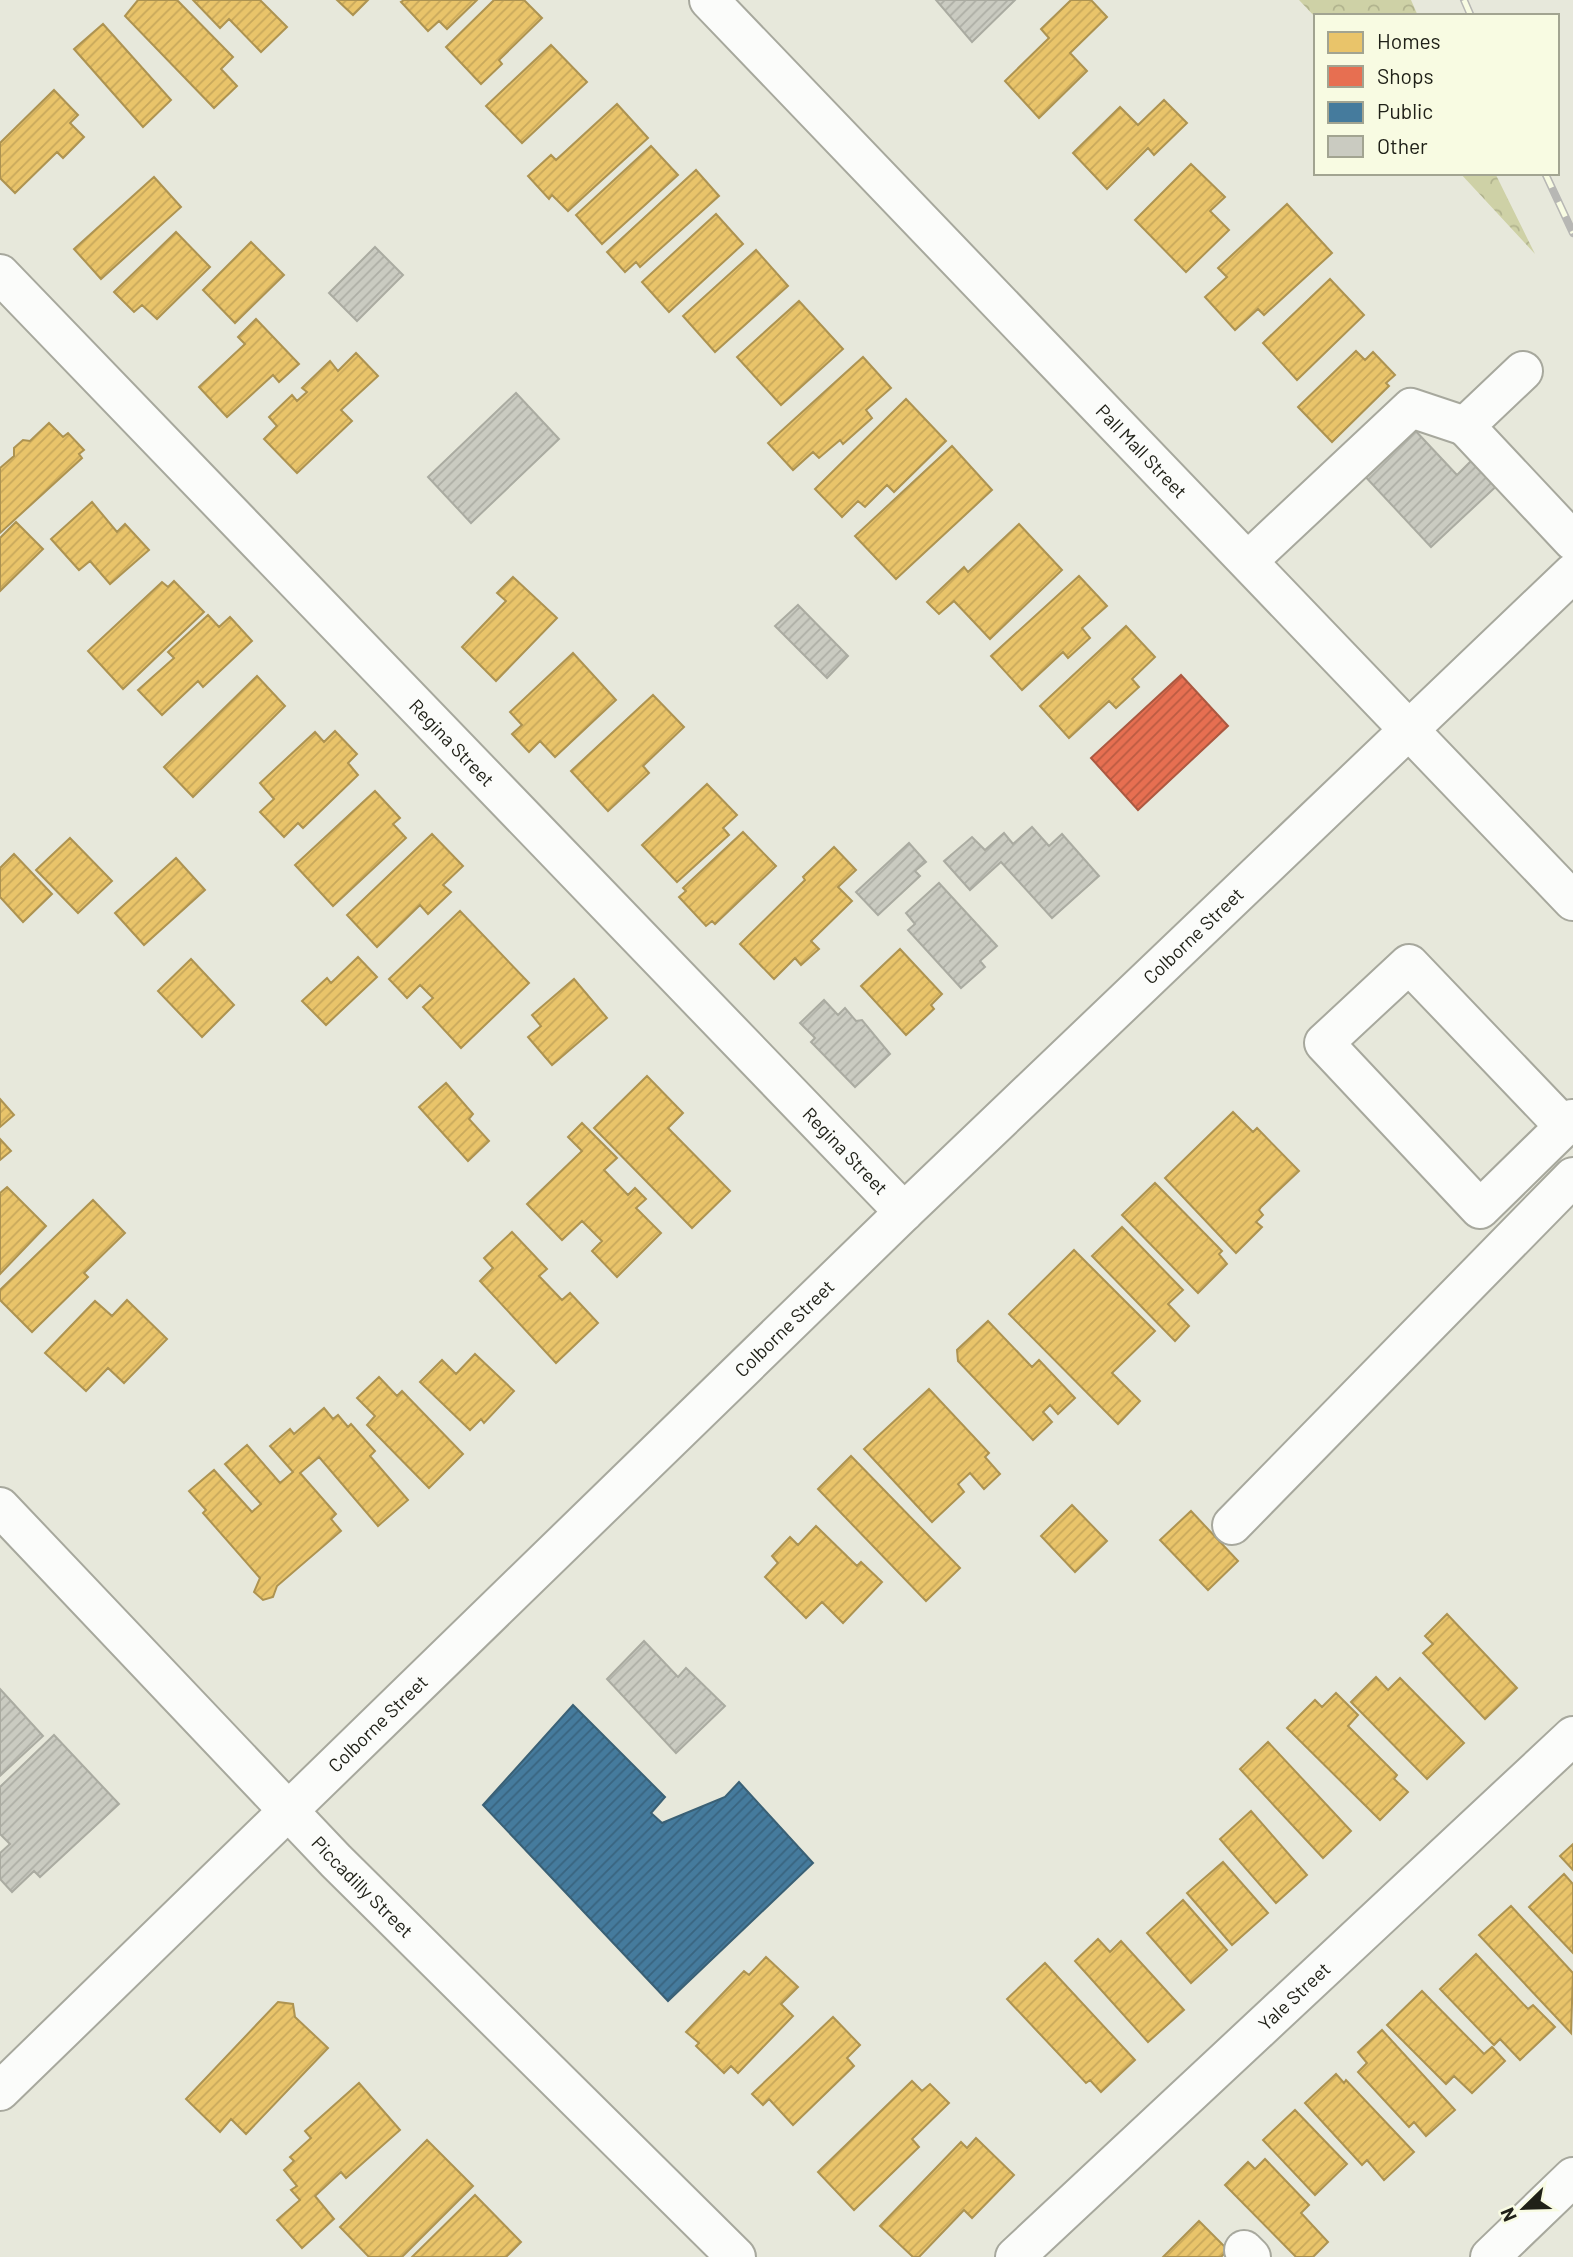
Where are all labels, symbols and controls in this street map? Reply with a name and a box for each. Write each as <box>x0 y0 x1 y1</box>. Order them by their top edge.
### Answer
legend <box>1314 14 1559 175</box>
text: Homes <box>1377 28 1441 53</box>
text: Shops <box>1377 63 1434 88</box>
text: Public <box>1377 98 1433 123</box>
text: Other <box>1377 133 1428 158</box>
street label: Pall Mall Street <box>1092 399 1192 502</box>
street label: Regina Street <box>405 694 499 791</box>
street label: Colborne Street <box>1138 882 1248 988</box>
street label: Regina Street <box>798 1102 893 1199</box>
street label: Colborne Street <box>729 1275 839 1381</box>
street label: Colborne Street <box>323 1670 432 1777</box>
street label: Piccadilly Street <box>307 1831 418 1942</box>
street label: Yale Street <box>1253 1957 1335 2035</box>
north arrow <box>1489 2173 1559 2243</box>
text: N <box>1495 2205 1521 2225</box>

